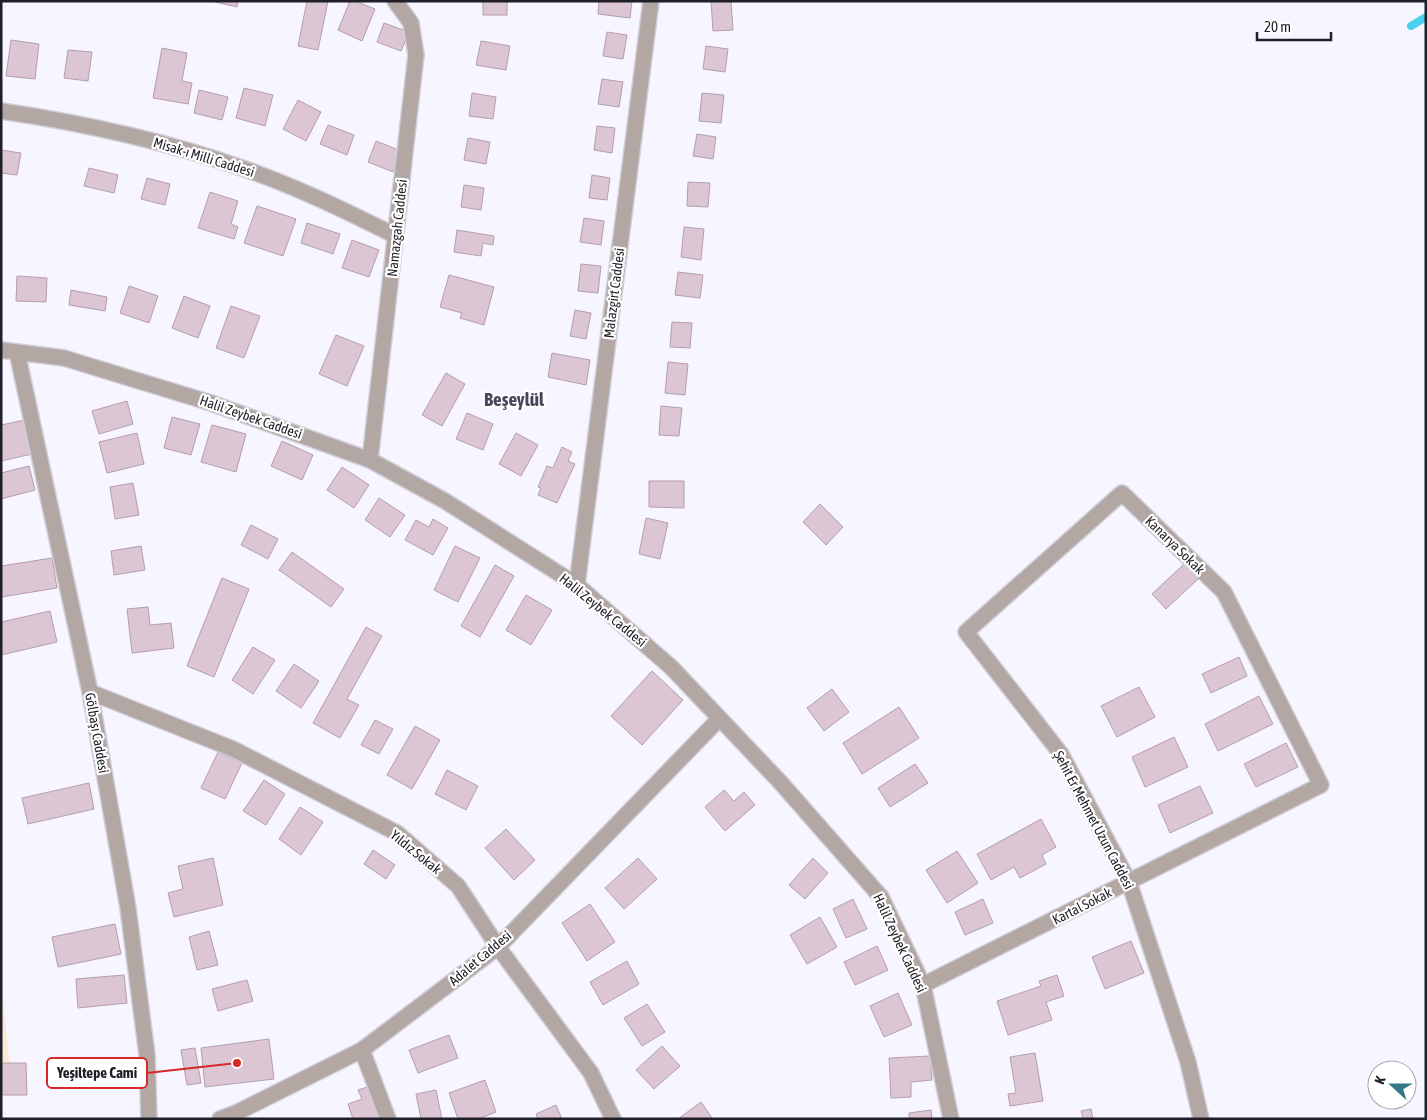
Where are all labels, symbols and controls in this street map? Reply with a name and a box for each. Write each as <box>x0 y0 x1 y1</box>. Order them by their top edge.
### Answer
scale bar <box>1257 10 1331 42</box>
text: 20 m <box>1264 18 1291 35</box>
street label: Misak-ı Milli Caddesi <box>152 134 256 180</box>
street label: Namazgah Caddesi <box>384 178 410 278</box>
street label: Malazgirt Caddesi <box>601 247 627 339</box>
district label: Beşeylül <box>484 388 545 410</box>
street label: Halil Zeybek Caddesi <box>198 392 304 442</box>
street label: Kanarya Sokak <box>1142 513 1208 577</box>
street label: Halil Zeybek Caddesi <box>556 570 650 650</box>
street label: Gölbaşı Caddesi <box>82 691 112 775</box>
street label: Şehit Er Mehmet Uzun Caddesi <box>1051 748 1137 892</box>
street label: Yıldız Sokak <box>387 827 445 877</box>
street label: Kartal Sokak <box>1050 884 1114 928</box>
street label: Halil Zeybek Caddesi <box>870 891 930 995</box>
street label: Adalet Caddesi <box>446 927 514 989</box>
callout: Yeşiltepe Cami <box>47 1058 147 1088</box>
north arrow <box>1367 1060 1417 1110</box>
text: Yeşiltepe Cami <box>56 1064 137 1081</box>
text: K <box>1371 1074 1389 1086</box>

